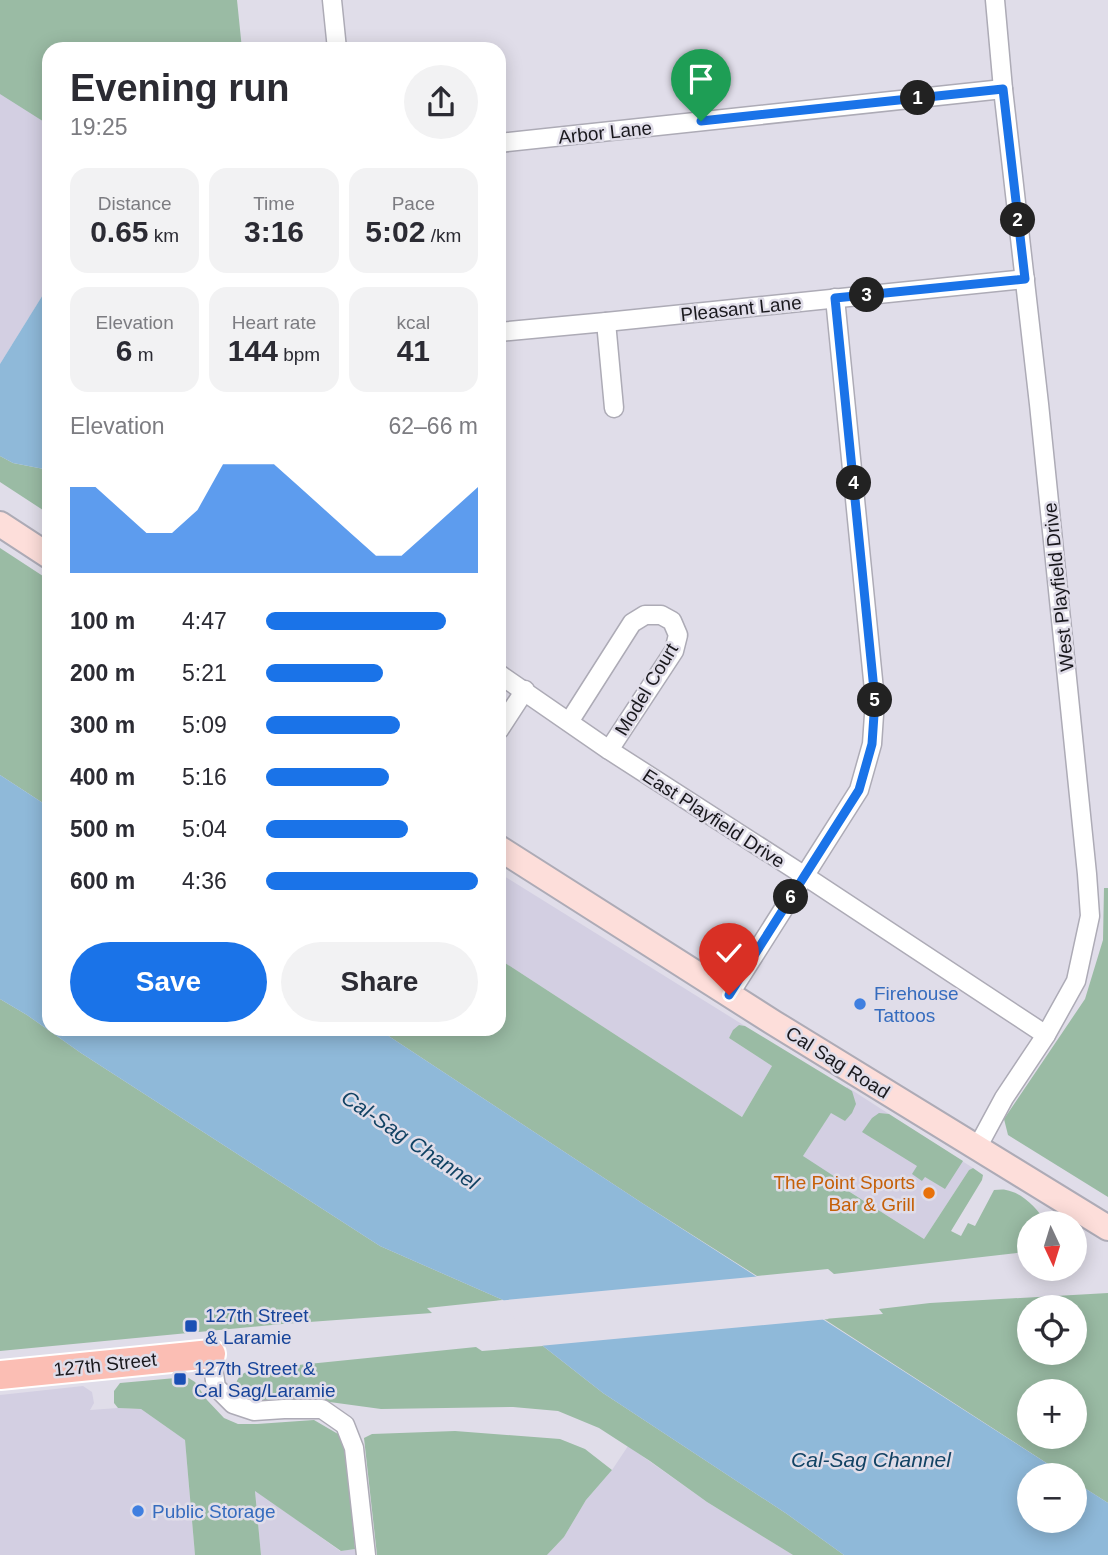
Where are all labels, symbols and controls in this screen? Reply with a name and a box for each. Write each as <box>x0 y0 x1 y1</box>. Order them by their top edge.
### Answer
pin <box>671 49 731 121</box>
icon: arrive <box>682 60 720 98</box>
button: share <box>404 65 478 139</box>
text: Evening run <box>70 67 290 109</box>
pin: 1 <box>900 80 936 116</box>
text: 1 <box>912 87 923 108</box>
text: 19:25 <box>70 114 128 140</box>
street label: Arbor Lane <box>557 117 653 148</box>
text: Distance <box>98 193 172 214</box>
text: Time <box>253 193 295 214</box>
text: Pace <box>392 193 435 214</box>
pin: 2 <box>1000 202 1036 238</box>
text: 2 <box>1012 209 1023 230</box>
text: 0.65 <box>90 215 149 248</box>
text: 3:16 <box>244 215 304 248</box>
text: 5:02 <box>365 215 425 248</box>
text: km <box>149 225 179 246</box>
text: /km <box>425 225 461 246</box>
pin: 3 <box>850 278 884 312</box>
text: 3 <box>861 284 872 305</box>
street label: Pleasant Lane <box>680 292 803 325</box>
text: Elevation <box>96 312 174 333</box>
text: Heart rate <box>232 312 316 333</box>
text: kcal <box>396 312 430 333</box>
text: 6 <box>116 334 132 367</box>
text: 144 <box>228 334 278 367</box>
text: 41 <box>397 334 430 367</box>
text: m <box>132 344 154 365</box>
text: bpm <box>278 344 320 365</box>
text: Elevation <box>70 413 165 439</box>
text: 62–66 m <box>388 413 478 439</box>
pin: 4 <box>836 466 872 500</box>
text: 4 <box>848 472 859 493</box>
street label: West Playfield Drive <box>1039 501 1078 672</box>
text: 100 m <box>70 608 135 634</box>
text: 4:47 <box>182 608 227 634</box>
street label: Model Court <box>611 639 682 739</box>
text: 200 m <box>70 660 135 686</box>
text: 5:21 <box>182 660 227 686</box>
pin: 5 <box>858 682 892 718</box>
text: 5 <box>869 689 880 710</box>
text: 300 m <box>70 712 135 738</box>
text: 5:09 <box>182 712 227 738</box>
text: 400 m <box>70 764 135 790</box>
text: 5:16 <box>182 764 227 790</box>
street label: East Playfield Drive <box>639 765 789 872</box>
text: 500 m <box>70 816 135 842</box>
text: 5:04 <box>182 816 227 842</box>
text: 600 m <box>70 868 135 894</box>
text: 4:36 <box>182 868 227 894</box>
pin: 6 <box>774 880 808 914</box>
text: 6 <box>785 886 796 907</box>
pin <box>699 923 759 995</box>
icon: check <box>710 934 748 972</box>
button: Save <box>70 942 267 1022</box>
button: Share <box>281 942 478 1022</box>
place label: Firehouse Tattoos <box>874 983 959 1026</box>
marker: Firehouse Tattoos <box>852 996 868 1012</box>
street label: Cal Sag Road <box>782 1022 893 1103</box>
water label: Cal-Sag Channel <box>338 1085 484 1195</box>
place label: The Point Sports Bar & Grill <box>773 1172 915 1215</box>
marker: The Point Sports Bar & Grill <box>921 1185 937 1201</box>
north arrow <box>1017 1211 1087 1281</box>
map controls <box>1017 1211 1087 1533</box>
button: locate <box>1017 1295 1087 1365</box>
place label: 127th Street & Laramie <box>205 1305 309 1348</box>
marker: 127th Street & Laramie <box>183 1318 199 1334</box>
street label: 127th Street <box>52 1349 158 1380</box>
place label: 127th Street & Cal Sag/Laramie <box>194 1358 336 1401</box>
marker: 127th Street & Cal Sag/Laramie <box>172 1371 188 1387</box>
button: + <box>1017 1379 1087 1449</box>
water label: Cal-Sag Channel <box>791 1448 952 1471</box>
button: − <box>1017 1463 1087 1533</box>
place label: Public Storage <box>152 1501 276 1522</box>
marker: Public Storage <box>130 1503 146 1519</box>

